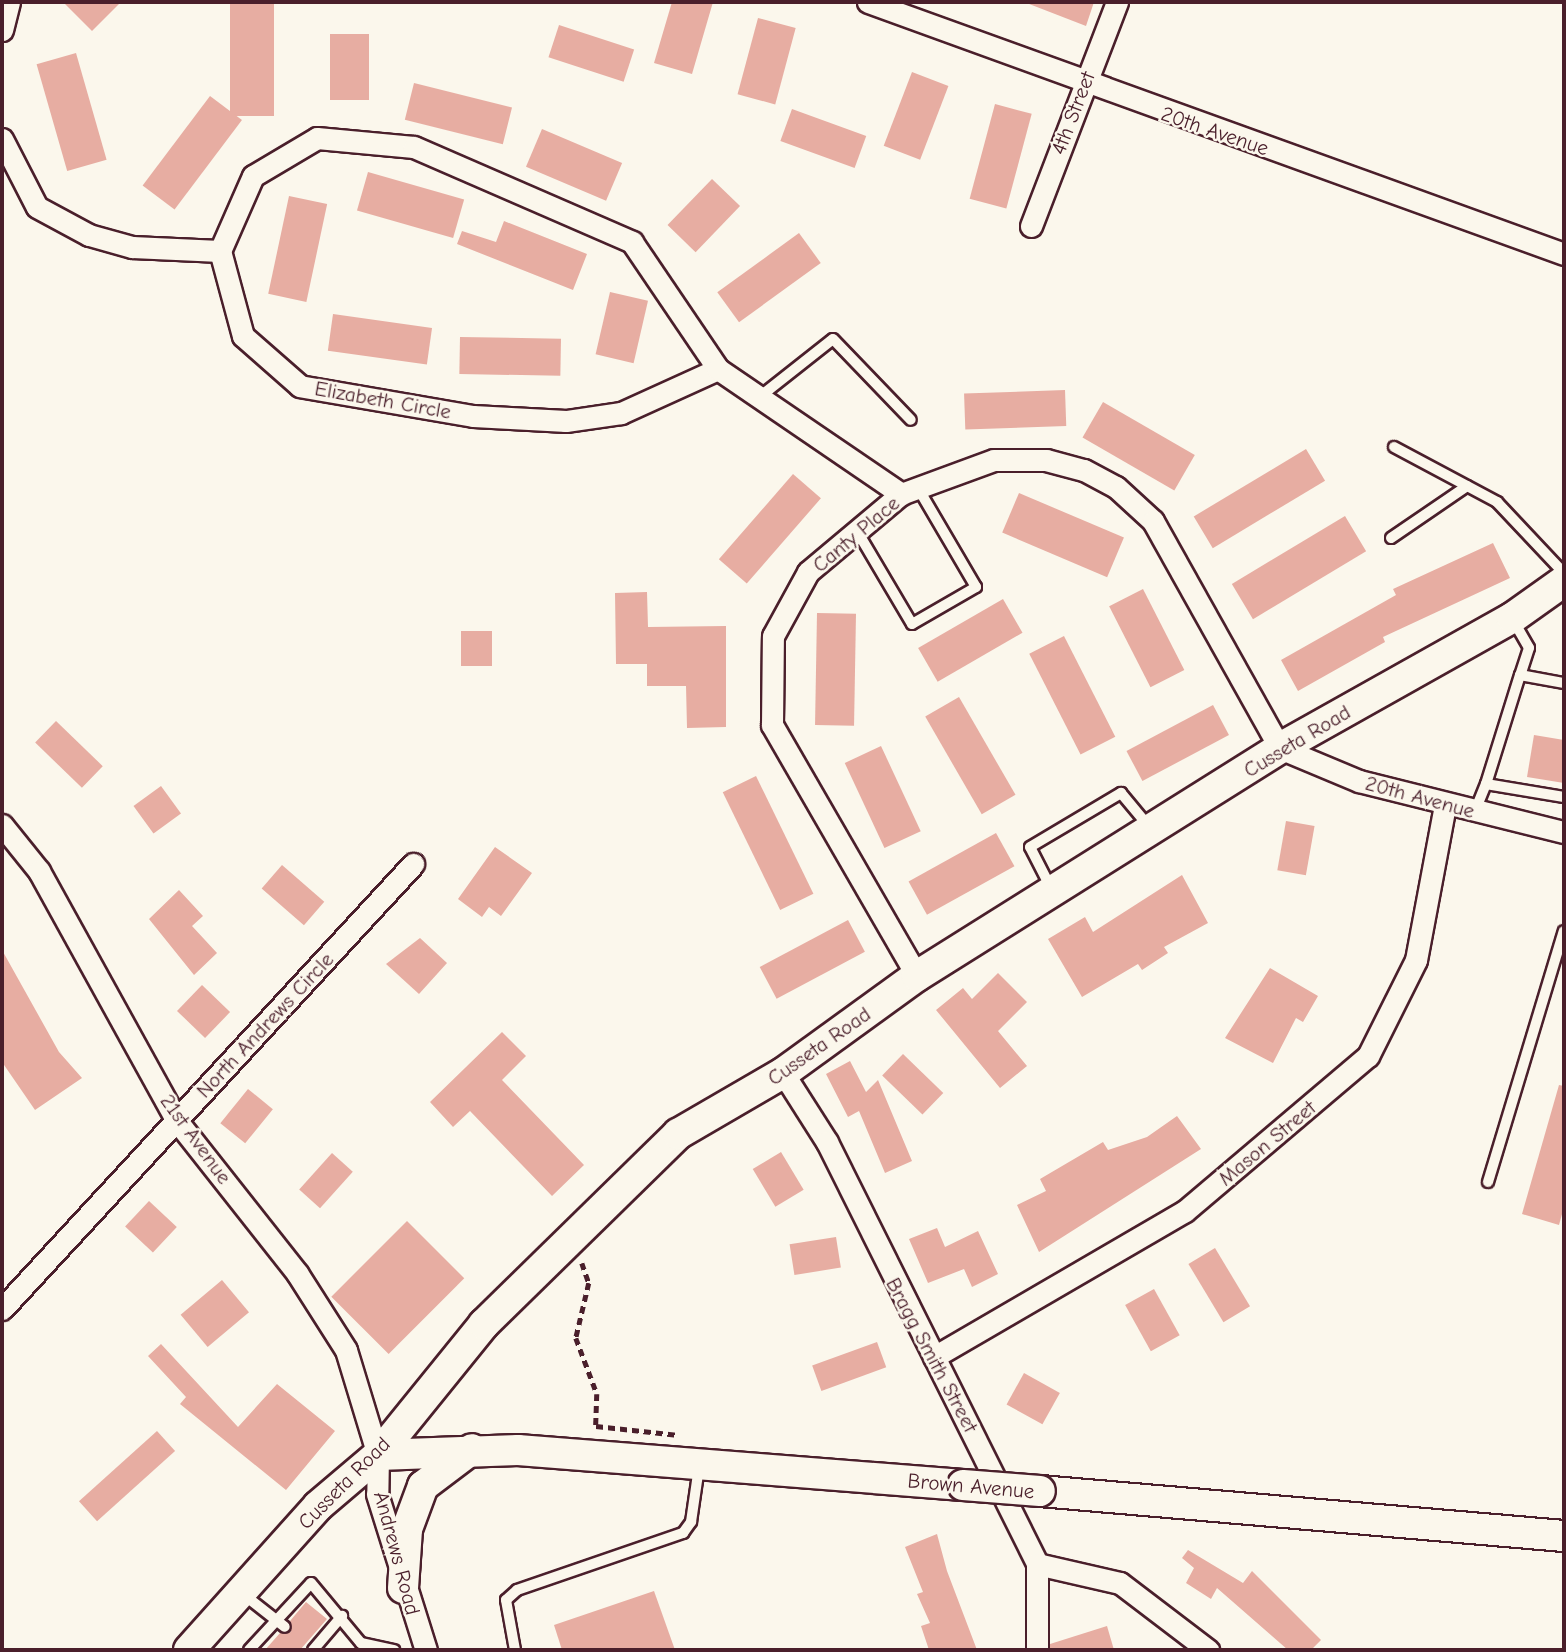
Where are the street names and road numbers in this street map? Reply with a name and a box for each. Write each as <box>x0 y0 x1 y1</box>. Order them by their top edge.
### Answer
street label: 4th Street <box>1046 68 1100 158</box>
street label: 20th Avenue <box>1158 101 1272 161</box>
street label: Elizabeth Circle <box>313 376 453 424</box>
street label: Canty Place <box>807 490 905 578</box>
street label: Cusseta Road <box>1239 699 1355 783</box>
street label: 20th Avenue <box>1363 770 1477 824</box>
street label: North Andrews Circle <box>191 947 339 1103</box>
street label: Cusseta Road <box>763 1001 875 1091</box>
street label: 21st Avenue <box>155 1089 237 1189</box>
street label: Mason Street <box>1213 1095 1321 1191</box>
street label: Bragg Smith Street <box>881 1273 983 1437</box>
street label: Cusseta Road <box>293 1432 395 1534</box>
street label: Brown Avenue <box>907 1468 1035 1504</box>
street label: Andrews Road <box>368 1488 426 1618</box>

